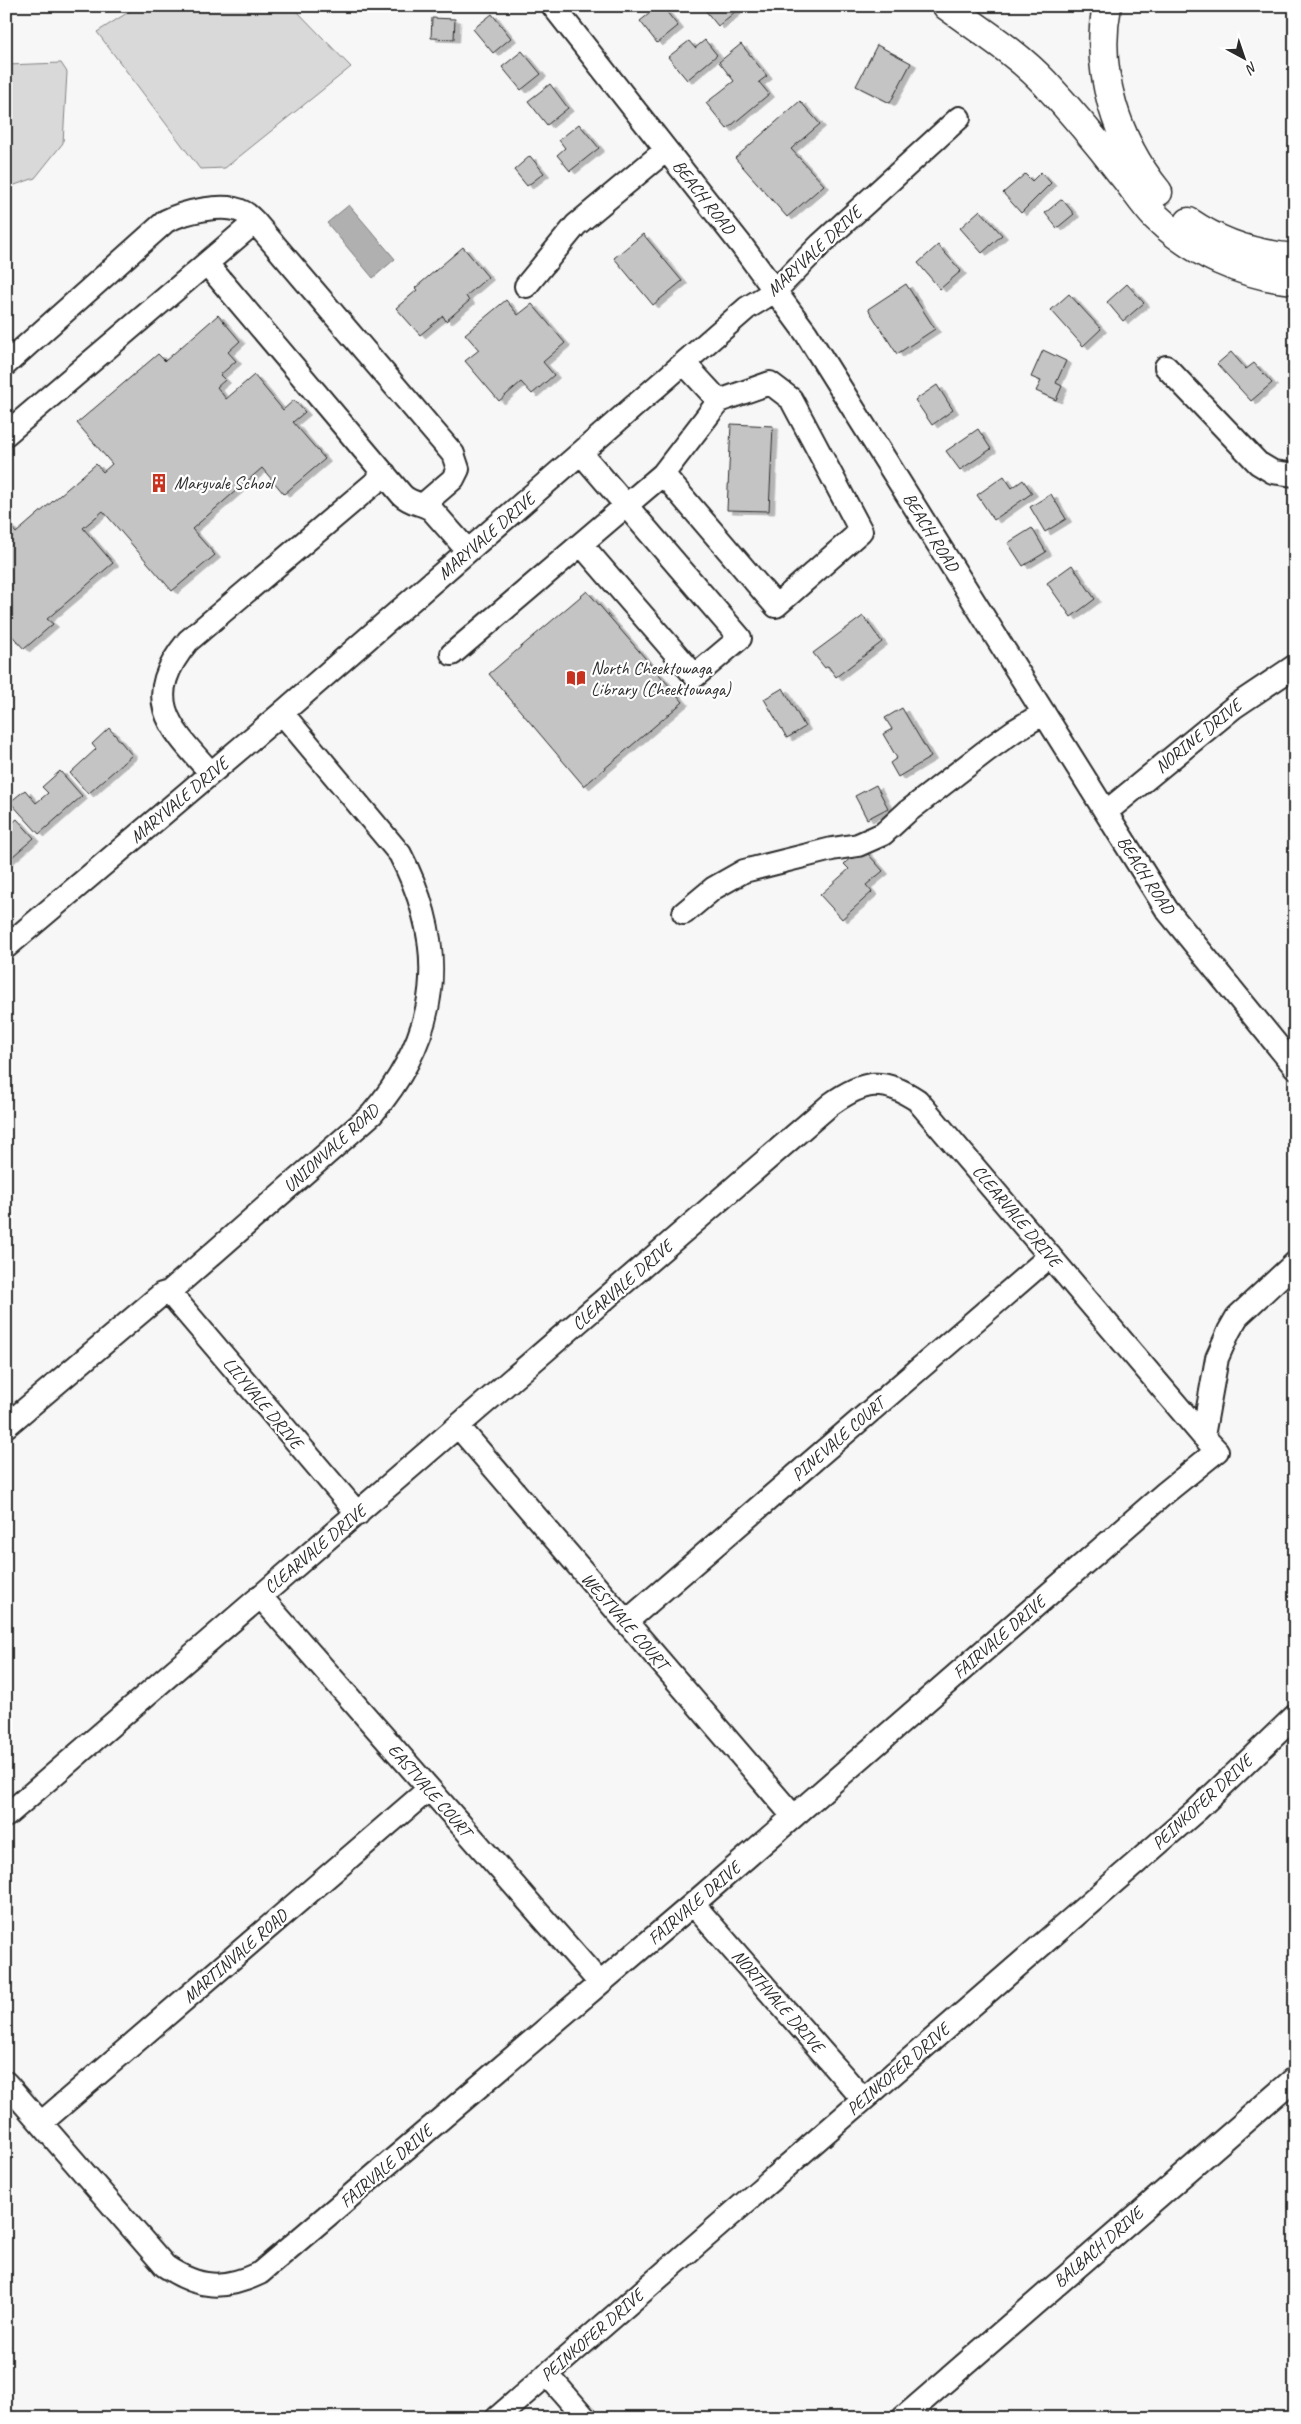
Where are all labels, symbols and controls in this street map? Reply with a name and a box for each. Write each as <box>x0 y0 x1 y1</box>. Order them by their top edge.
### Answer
north arrow <box>1218 32 1268 82</box>
text: N <box>1241 58 1261 78</box>
street label: BEACH ROAD <box>668 155 741 240</box>
street label: MARYVALE DRIVE <box>762 200 868 301</box>
building icon: Maryvale School <box>148 472 170 494</box>
place label: Maryvale School <box>174 472 276 494</box>
street label: MARYVALE DRIVE <box>433 486 541 584</box>
street label: BEACH ROAD <box>898 489 965 577</box>
place label: North Cheektowaga Library (Cheektowaga) <box>591 657 732 700</box>
library icon: North Cheektowaga Library (Cheektowaga) <box>565 667 587 689</box>
street label: NORINE DRIVE <box>1150 693 1247 778</box>
street label: MARYVALE DRIVE <box>125 751 234 848</box>
street label: BEACH ROAD <box>1113 832 1180 920</box>
street label: UNIONVALE ROAD <box>279 1098 385 1197</box>
street label: CLEARVALE DRIVE <box>968 1160 1068 1273</box>
street label: CLEARVALE DRIVE <box>567 1234 679 1335</box>
street label: LILYVALE DRIVE <box>218 1353 309 1455</box>
street label: PINEVALE COURT <box>787 1390 892 1485</box>
street label: CLEARVALE DRIVE <box>259 1498 372 1598</box>
street label: WESTVALE COURT <box>577 1568 676 1678</box>
street label: FAIRVALE DRIVE <box>948 1589 1052 1683</box>
street label: EASTVALE COURT <box>383 1739 479 1844</box>
street label: PEINKOFER DRIVE <box>1147 1748 1258 1854</box>
street label: FAIRVALE DRIVE <box>643 1855 747 1949</box>
street label: MARTINVALE ROAD <box>178 1903 293 2008</box>
street label: NORTHVALE DRIVE <box>727 1945 830 2059</box>
street label: PEINKOFER DRIVE <box>842 2017 956 2120</box>
street label: FAIRVALE DRIVE <box>335 2118 439 2212</box>
street label: BALBACH DRIVE <box>1049 2200 1149 2292</box>
street label: PEINKOFER DRIVE <box>536 2283 650 2386</box>

